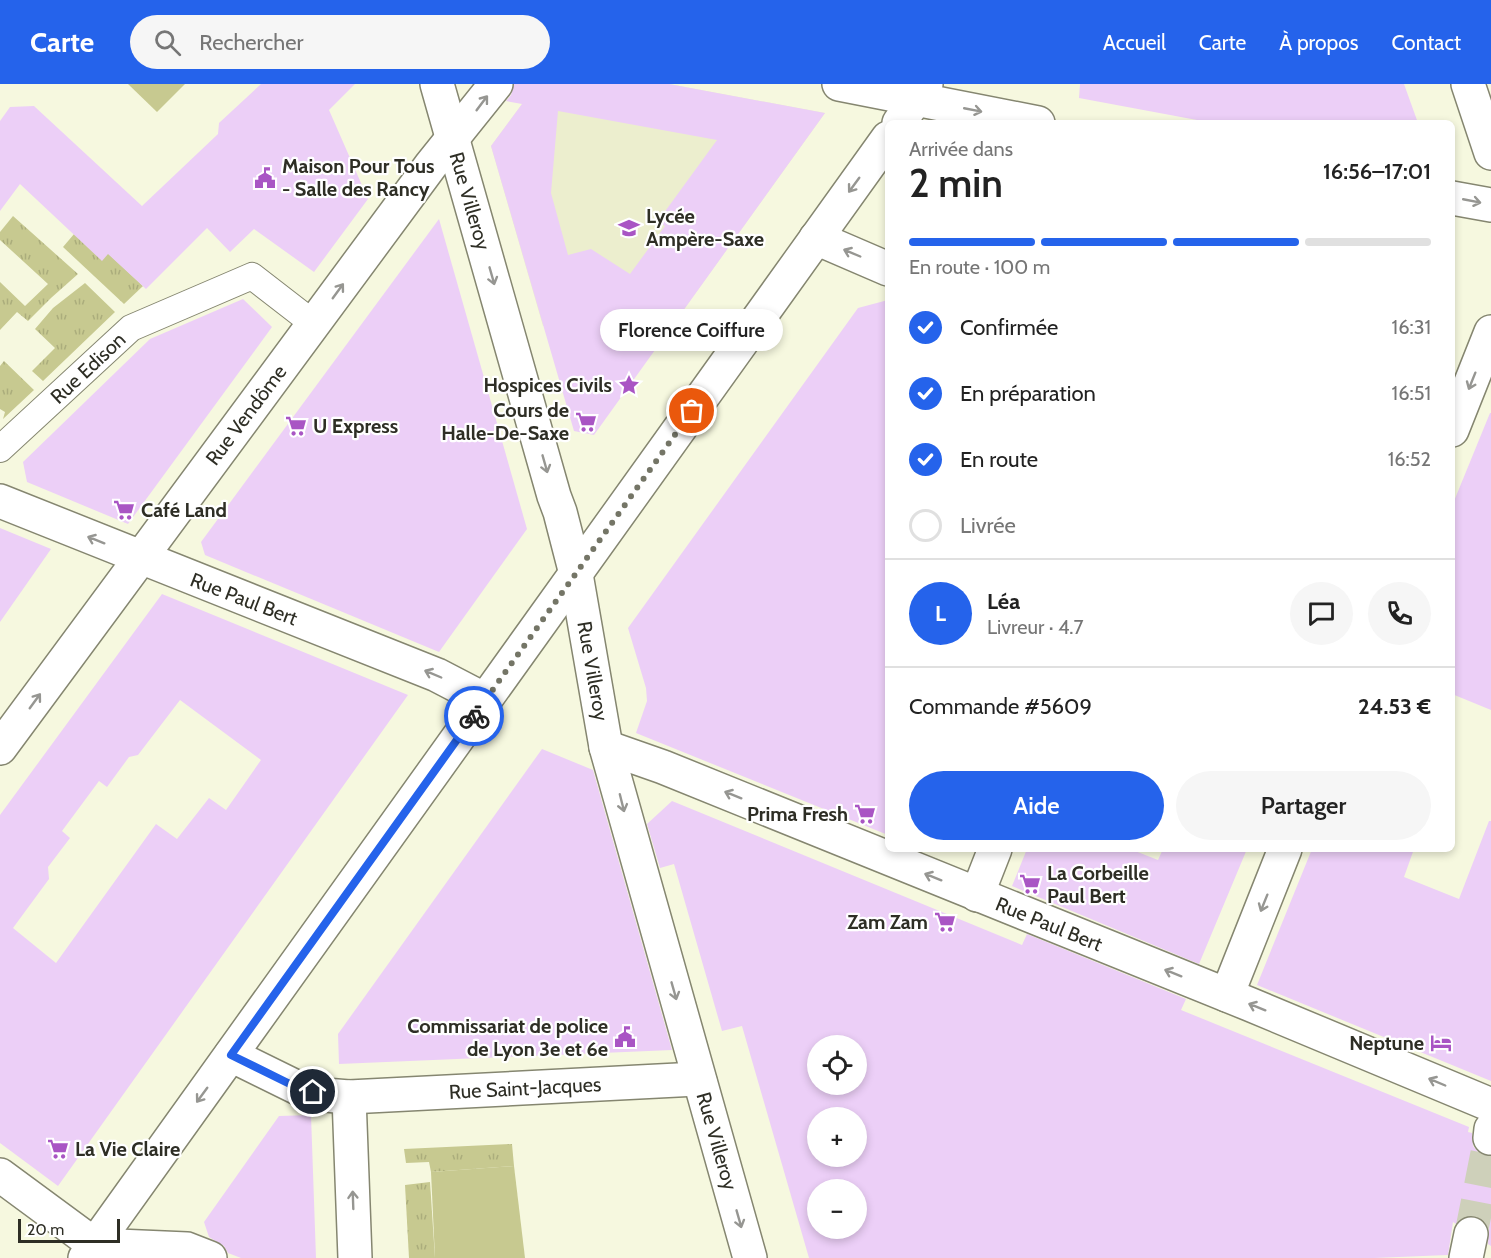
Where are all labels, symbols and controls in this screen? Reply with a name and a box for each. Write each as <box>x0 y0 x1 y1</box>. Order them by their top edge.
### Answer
search box <box>130 15 550 69</box>
text: Carte <box>30 25 94 59</box>
icon: search <box>151 26 184 59</box>
text: Rechercher <box>199 29 303 56</box>
text: Accueil <box>1103 30 1166 55</box>
text: Carte <box>1199 30 1246 55</box>
text: À propos <box>1279 30 1358 55</box>
text: Contact <box>1391 30 1461 55</box>
one-way arrow <box>475 95 488 111</box>
one-way arrow <box>963 105 983 116</box>
text: Arrivée dans <box>909 137 1013 161</box>
street label: Rue Villeroy <box>445 149 495 253</box>
place label: Maison Pour Tous - Salle des Rancy <box>282 154 434 201</box>
text: 16:56–17:01 <box>1323 158 1431 185</box>
text: 2 min <box>909 159 1003 207</box>
public building icon: Maison Pour Tous - Salle des Rancy <box>253 166 277 190</box>
one-way arrow <box>848 177 860 193</box>
one-way arrow <box>1461 196 1481 207</box>
place label: Lycée Ampère-Saxe <box>646 204 764 251</box>
school or university icon: Lycée Ampère-Saxe <box>617 216 641 240</box>
one-way arrow <box>843 247 861 258</box>
text: En route · 100 m <box>909 255 1050 279</box>
one-way arrow <box>487 266 498 285</box>
one-way arrow <box>332 284 344 300</box>
callout: Florence Coiffure <box>600 309 783 351</box>
icon: check <box>909 311 942 344</box>
text: Confirmée <box>960 314 1058 341</box>
text: 16:31 <box>1392 315 1431 339</box>
text: Florence Coiffure <box>618 318 765 342</box>
street label: Rue Edison <box>46 327 130 409</box>
street label: Rue Vendôme <box>201 360 291 470</box>
one-way arrow <box>1465 371 1476 389</box>
place label: Hospices Civils <box>483 373 612 397</box>
place icon: Hospices Civils <box>617 373 641 397</box>
icon: check <box>909 377 942 410</box>
text: En préparation <box>960 380 1096 407</box>
text: 16:51 <box>1392 381 1431 405</box>
pin <box>666 385 717 436</box>
icon: bag <box>675 394 708 427</box>
place label: Cours de Halle-De-Saxe <box>441 398 569 445</box>
supermarket icon: Cours de Halle-De-Saxe <box>574 410 598 434</box>
supermarket icon: U Express <box>284 414 308 438</box>
place label: U Express <box>313 414 398 438</box>
icon: check <box>909 443 942 476</box>
text: En route <box>960 446 1038 473</box>
text: 16:52 <box>1388 447 1431 471</box>
one-way arrow <box>540 454 551 473</box>
supermarket icon: Café Land <box>112 498 136 522</box>
place label: Café Land <box>141 498 227 522</box>
text: Livrée <box>960 512 1016 539</box>
one-way arrow <box>87 533 106 544</box>
street label: Rue Paul Bert <box>187 568 301 630</box>
button: chat <box>1290 582 1353 645</box>
button: phone <box>1368 582 1431 645</box>
text: Léa <box>987 588 1020 615</box>
text: L <box>935 600 946 627</box>
text: Livreur · 4.7 <box>987 615 1083 639</box>
street label: Rue Villeroy <box>572 619 614 723</box>
one-way arrow <box>425 667 443 679</box>
courier <box>444 686 504 746</box>
text: Commande #5609 <box>909 693 1092 720</box>
text: 24.53 € <box>1358 693 1431 720</box>
one-way arrow <box>28 694 41 710</box>
icon: bike <box>458 700 491 733</box>
button: Aide <box>909 771 1164 840</box>
button: Partager <box>1176 771 1431 840</box>
one-way arrow <box>725 789 743 800</box>
one-way arrow <box>617 793 628 812</box>
place label: Prima Fresh <box>747 802 848 826</box>
supermarket icon: Prima Fresh <box>853 802 877 826</box>
place label: La Corbeille Paul Bert <box>1047 861 1149 908</box>
one-way arrow <box>925 871 943 882</box>
supermarket icon: La Corbeille Paul Bert <box>1018 872 1042 896</box>
street label: Rue Paul Bert <box>992 892 1106 956</box>
one-way arrow <box>1257 894 1268 912</box>
place label: Zam Zam <box>847 910 928 934</box>
supermarket icon: Zam Zam <box>933 910 957 934</box>
one-way arrow <box>1164 967 1182 978</box>
one-way arrow <box>669 981 681 1000</box>
one-way arrow <box>1248 1001 1267 1012</box>
place label: Commissariat de police de Lyon 3e et 6e <box>407 1014 608 1061</box>
public building icon: Commissariat de police de Lyon 3e et 6e <box>613 1025 637 1049</box>
place label: Neptune <box>1349 1031 1424 1055</box>
hotel icon: Neptune <box>1429 1031 1453 1055</box>
map controls <box>807 1035 867 1239</box>
button: locate <box>807 1035 867 1095</box>
pin <box>287 1066 338 1117</box>
street label: Rue Saint-Jacques <box>448 1072 602 1104</box>
icon: home <box>296 1075 329 1108</box>
one-way arrow <box>1428 1076 1447 1087</box>
one-way arrow <box>196 1087 208 1103</box>
street label: Rue Villeroy <box>692 1089 742 1193</box>
button: + <box>807 1107 867 1167</box>
supermarket icon: La Vie Claire <box>46 1137 70 1161</box>
place label: La Vie Claire <box>75 1137 180 1161</box>
button: − <box>807 1179 867 1239</box>
one-way arrow <box>348 1190 359 1210</box>
one-way arrow <box>734 1209 745 1228</box>
scale bar <box>18 1216 120 1244</box>
text: 20 m <box>27 1220 64 1239</box>

